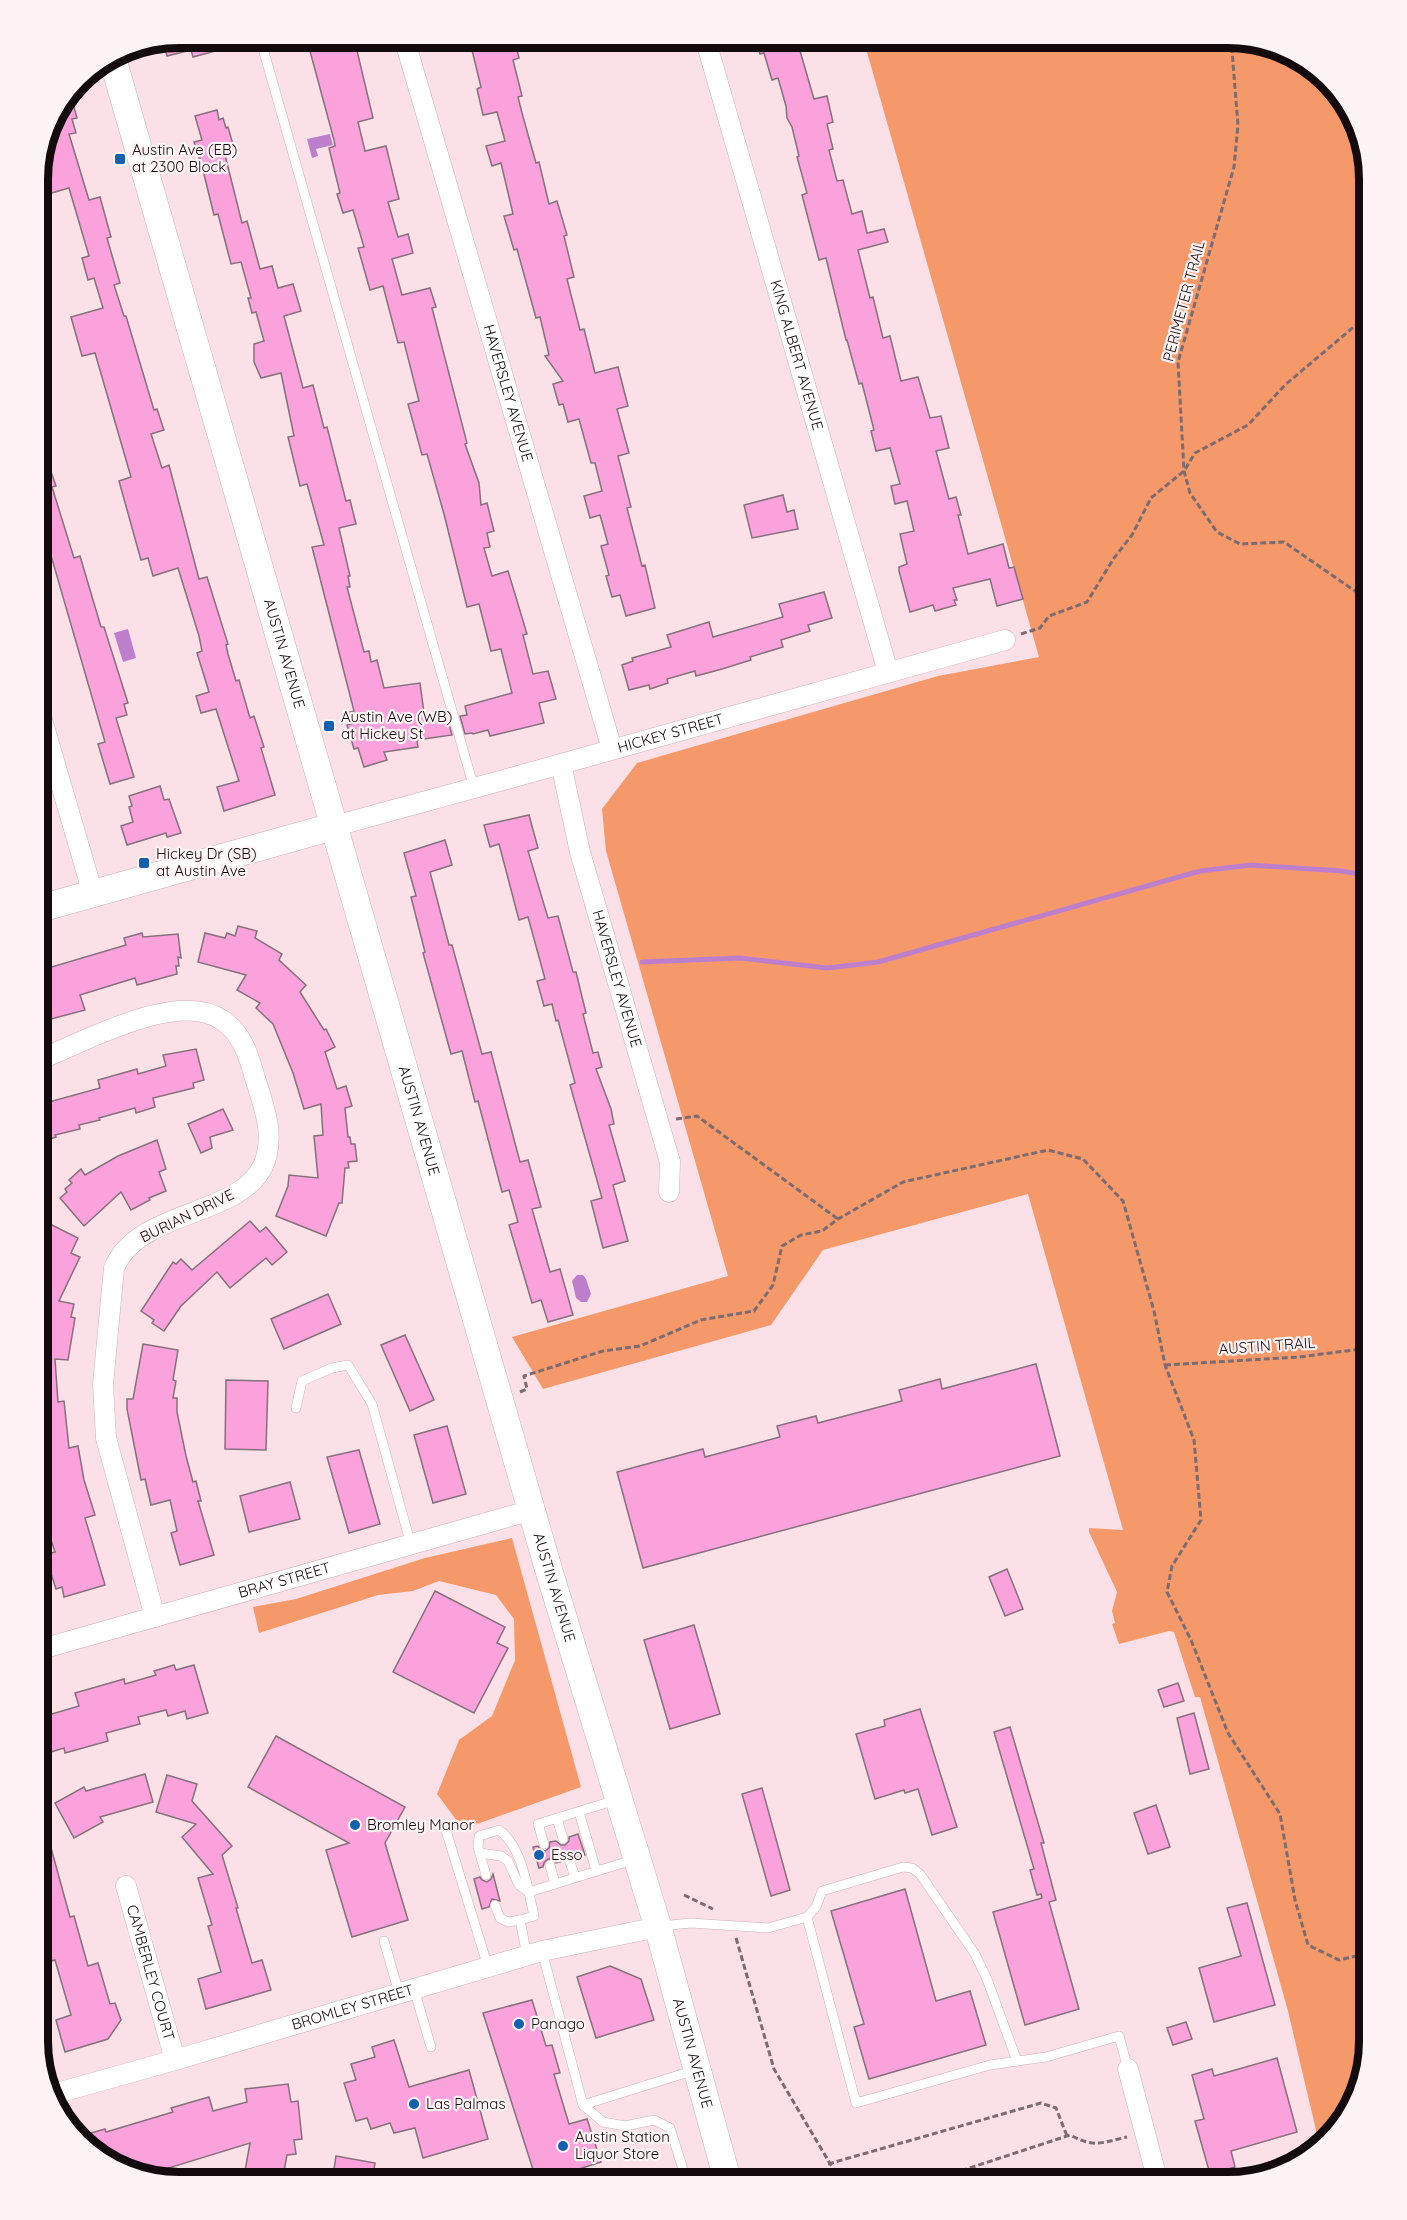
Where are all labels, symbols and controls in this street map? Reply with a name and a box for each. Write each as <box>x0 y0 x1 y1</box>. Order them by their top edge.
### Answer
place label: Austin Ave (EB) at 2300 Block <box>132 140 237 176</box>
marker: Austin Ave (EB) at 2300 Block <box>113 152 127 166</box>
street label: PERIMETER TRAIL <box>1158 238 1209 363</box>
street label: KING ALBERT AVENUE <box>766 278 828 432</box>
street label: HAVERSLEY AVENUE <box>479 322 537 464</box>
street label: AUSTIN AVENUE <box>260 596 310 711</box>
place label: Austin Ave (WB) at Hickey St <box>341 707 452 743</box>
street label: HICKEY STREET <box>615 709 725 757</box>
marker: Austin Ave (WB) at Hickey St <box>322 719 336 733</box>
place label: Hickey Dr (SB) at Austin Ave <box>156 844 257 880</box>
marker: Hickey Dr (SB) at Austin Ave <box>137 856 151 870</box>
street label: HAVERSLEY AVENUE <box>588 908 646 1050</box>
street label: AUSTIN AVENUE <box>395 1063 444 1178</box>
street label: BURIAN DRIVE <box>137 1185 237 1246</box>
street label: AUSTIN TRAIL <box>1218 1333 1316 1358</box>
street label: AUSTIN AVENUE <box>529 1530 580 1644</box>
street label: BRAY STREET <box>236 1558 332 1602</box>
place label: Bromley Manor <box>367 1815 474 1834</box>
marker: Bromley Manor <box>348 1818 362 1832</box>
place label: Esso <box>551 1845 583 1864</box>
marker: Esso <box>532 1848 546 1862</box>
street label: CAMBERLEY COURT <box>123 1902 179 2043</box>
street label: BROMLEY STREET <box>289 1980 416 2034</box>
street label: AUSTIN AVENUE <box>669 1996 717 2110</box>
place label: Panago <box>531 2014 585 2033</box>
marker: Panago <box>512 2017 526 2031</box>
place label: Las Palmas <box>426 2094 505 2113</box>
marker: Las Palmas <box>407 2097 421 2111</box>
place label: Austin Station Liquor Store <box>575 2127 670 2163</box>
marker: Austin Station Liquor Store <box>556 2139 570 2153</box>

